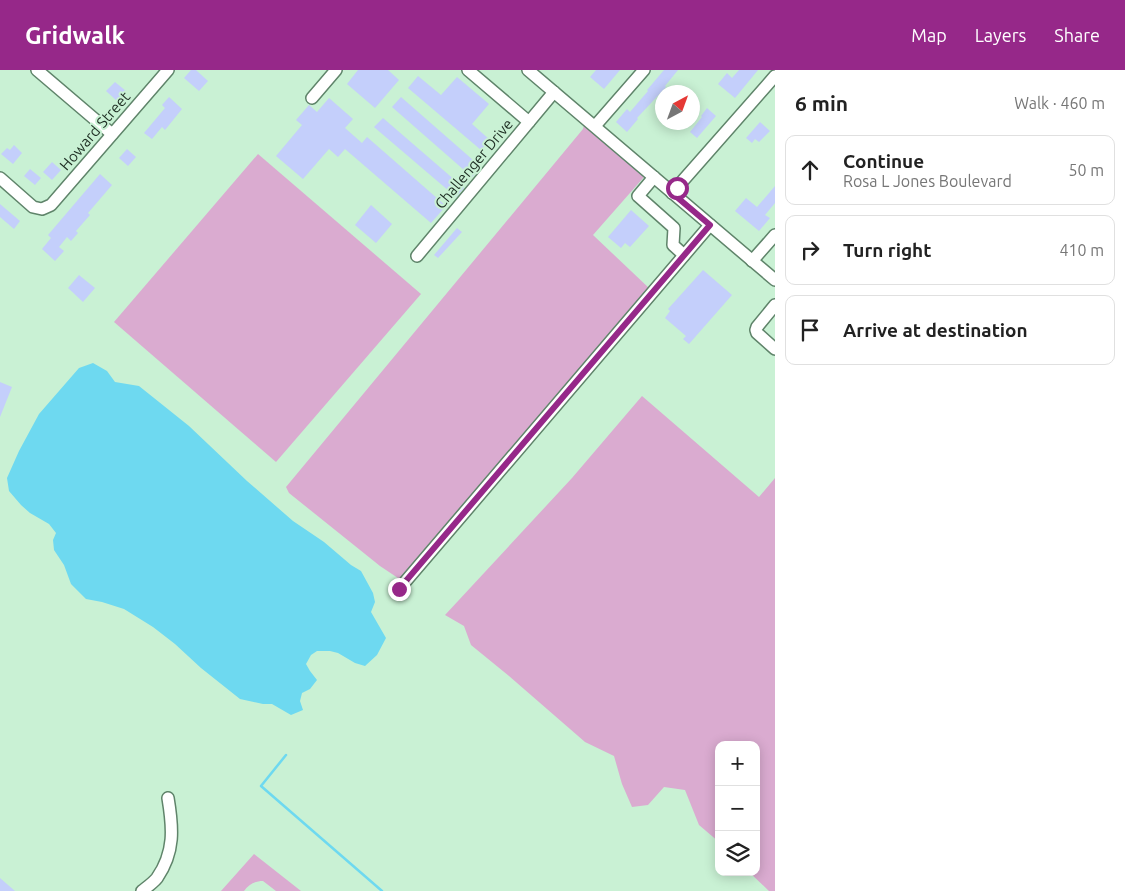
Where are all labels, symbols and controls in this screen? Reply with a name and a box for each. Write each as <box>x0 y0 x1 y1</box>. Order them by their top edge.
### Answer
text: Gridwalk <box>25 22 125 49</box>
text: Map <box>911 25 947 45</box>
text: Layers <box>975 25 1026 45</box>
text: Share <box>1054 25 1100 45</box>
north arrow <box>655 85 700 130</box>
street label: Howard Street <box>56 88 133 173</box>
text: 6 min <box>795 91 848 115</box>
text: Walk · 460 m <box>1014 94 1105 112</box>
street label: Challenger Drive <box>431 115 516 212</box>
text: Continue <box>843 150 924 172</box>
icon: ahead <box>796 156 824 184</box>
text: 50 m <box>1068 161 1104 179</box>
text: Rosa L Jones Boulevard <box>843 172 1012 190</box>
route start <box>666 177 689 200</box>
icon: right <box>796 236 824 264</box>
text: Turn right <box>843 239 931 261</box>
text: 410 m <box>1059 241 1104 259</box>
icon: arrive <box>796 316 824 344</box>
text: Arrive at destination <box>843 319 1028 341</box>
route end <box>388 578 411 601</box>
map controls <box>715 741 760 876</box>
button: + <box>715 741 760 786</box>
button: − <box>715 786 760 831</box>
button: layers <box>715 831 760 876</box>

